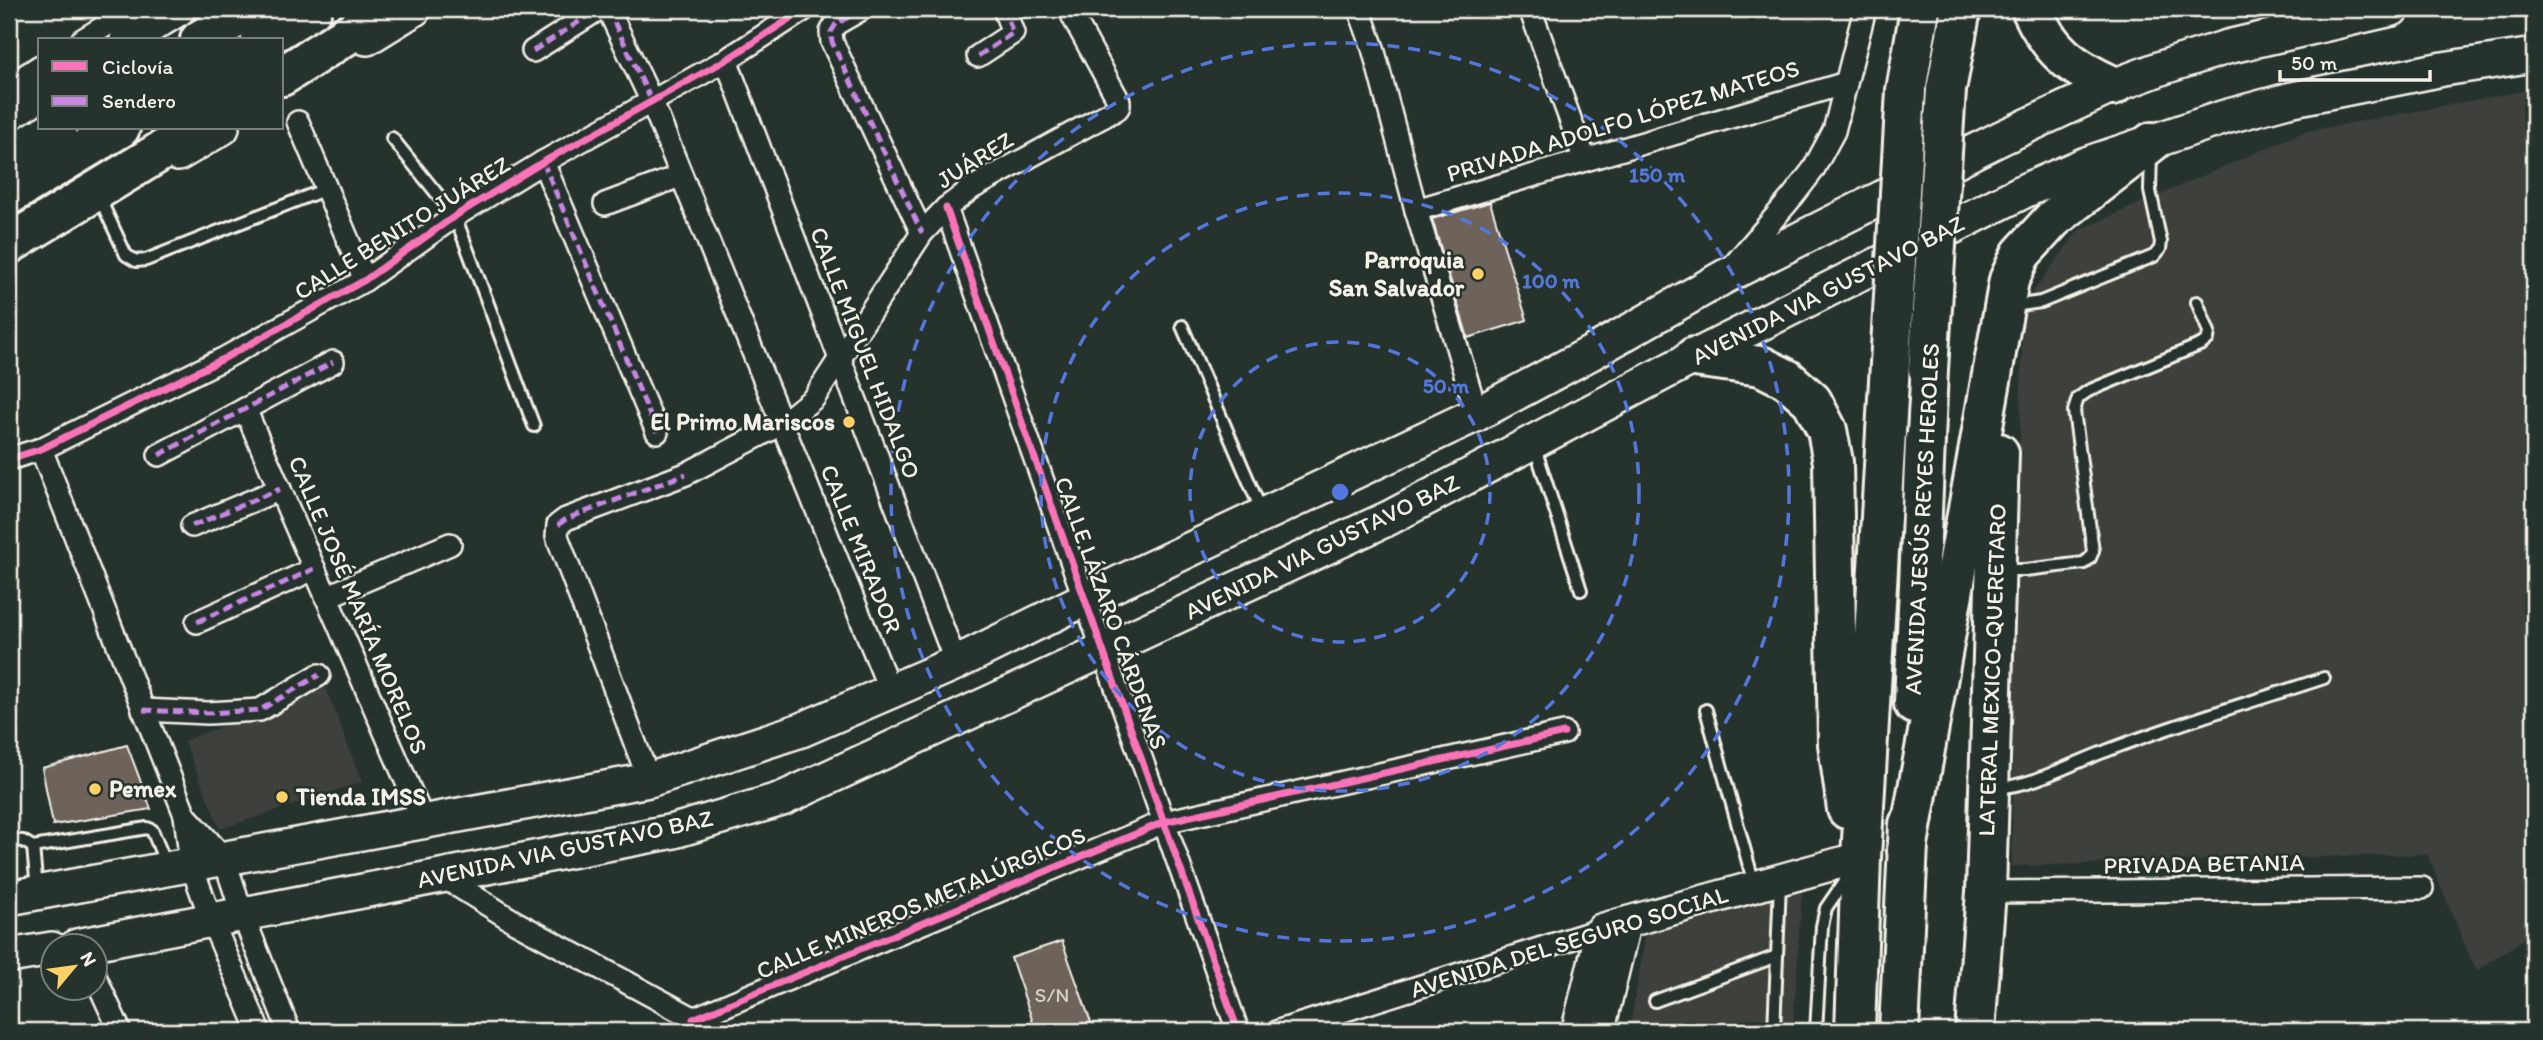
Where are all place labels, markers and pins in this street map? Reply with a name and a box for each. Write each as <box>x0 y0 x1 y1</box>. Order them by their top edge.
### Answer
place label: Parroquia San Salvador <box>1329 245 1465 302</box>
marker: Parroquia San Salvador <box>1470 266 1486 282</box>
place label: El Primo Mariscos <box>651 407 835 436</box>
marker: El Primo Mariscos <box>841 414 857 430</box>
centre of rings <box>1328 480 1352 504</box>
place label: Pemex <box>109 774 177 803</box>
marker: Pemex <box>87 781 103 797</box>
place label: Tienda IMSS <box>295 782 426 811</box>
marker: Tienda IMSS <box>274 789 290 805</box>

